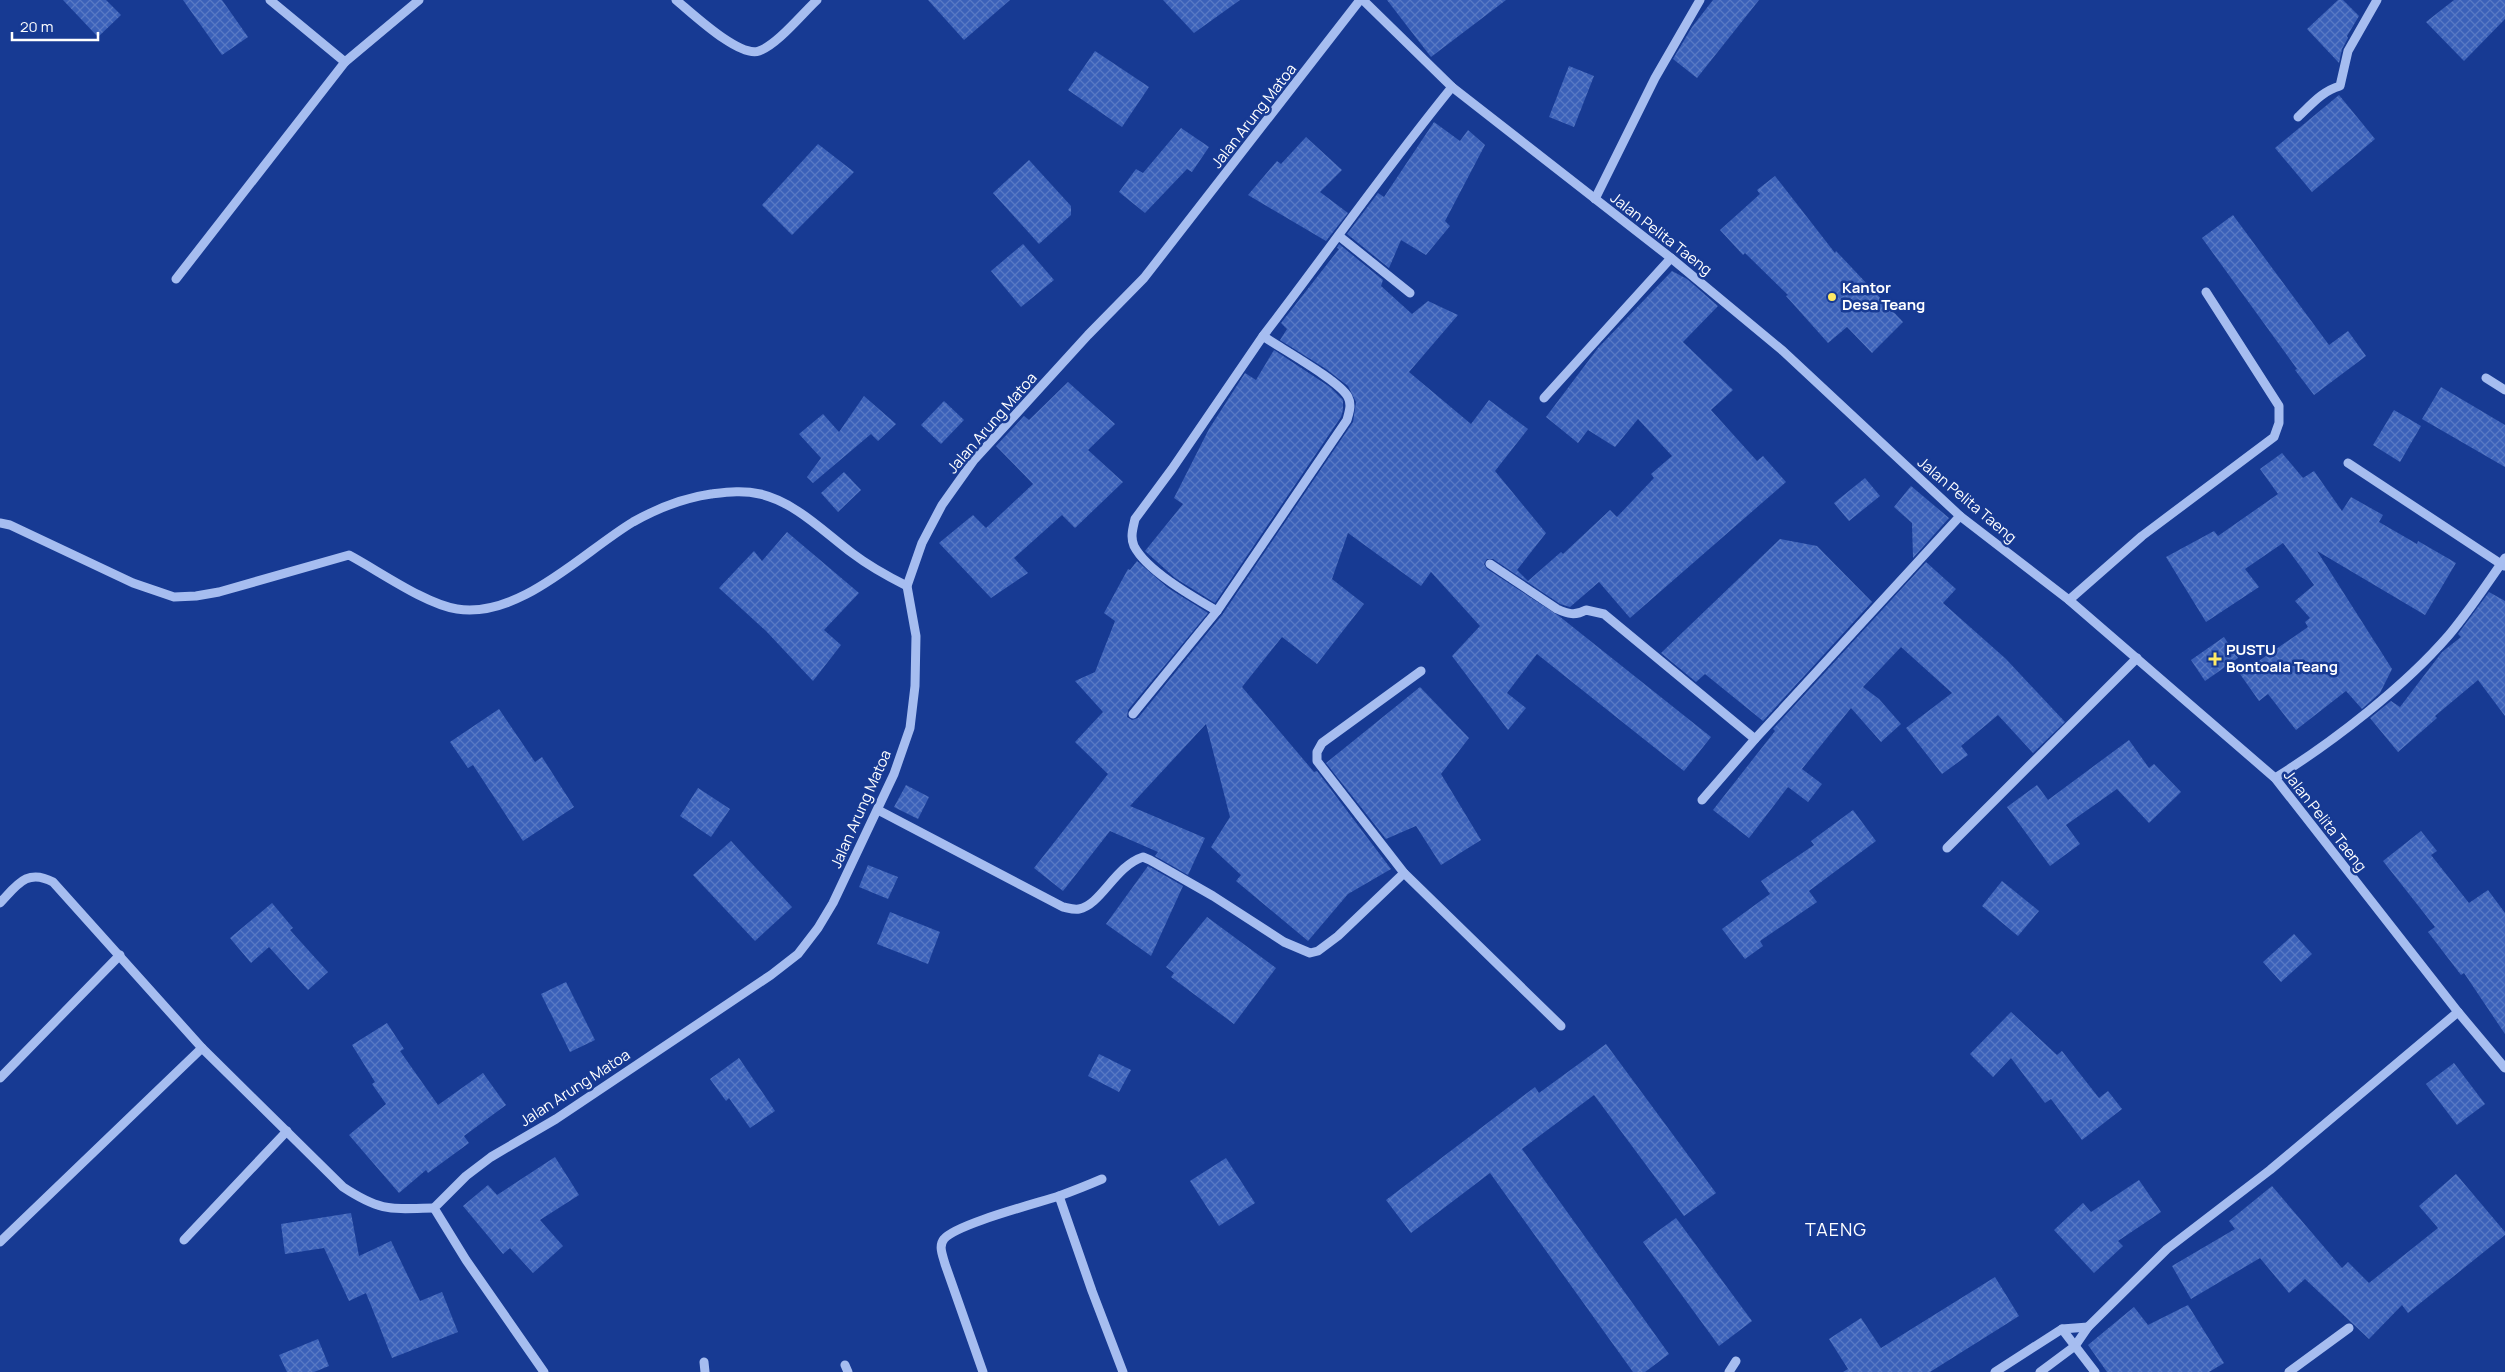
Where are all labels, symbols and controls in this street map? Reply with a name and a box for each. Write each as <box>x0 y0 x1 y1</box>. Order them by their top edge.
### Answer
scale bar <box>12 10 99 42</box>
text: 20 m <box>20 16 53 37</box>
street label: Jalan Arung Matoa <box>1206 59 1301 172</box>
street label: Jalan Pelita Taeng <box>1606 187 1717 280</box>
place label: Kantor Desa Teang <box>1842 277 1925 315</box>
marker: Kantor Desa Teang <box>1826 291 1838 303</box>
street label: Jalan Arung Matoa <box>942 368 1041 478</box>
street label: Jalan Pelita Taeng <box>1913 452 2021 547</box>
place label: PUSTU Bontoala Teang <box>2226 639 2338 677</box>
marker: PUSTU Bontoala Teang <box>2208 652 2222 666</box>
street label: Jalan Arung Matoa <box>825 746 896 871</box>
street label: Jalan Pelita Taeng <box>2279 765 2372 876</box>
street label: Jalan Arung Matoa <box>516 1044 634 1131</box>
district label: TAENG <box>1805 1217 1867 1241</box>

